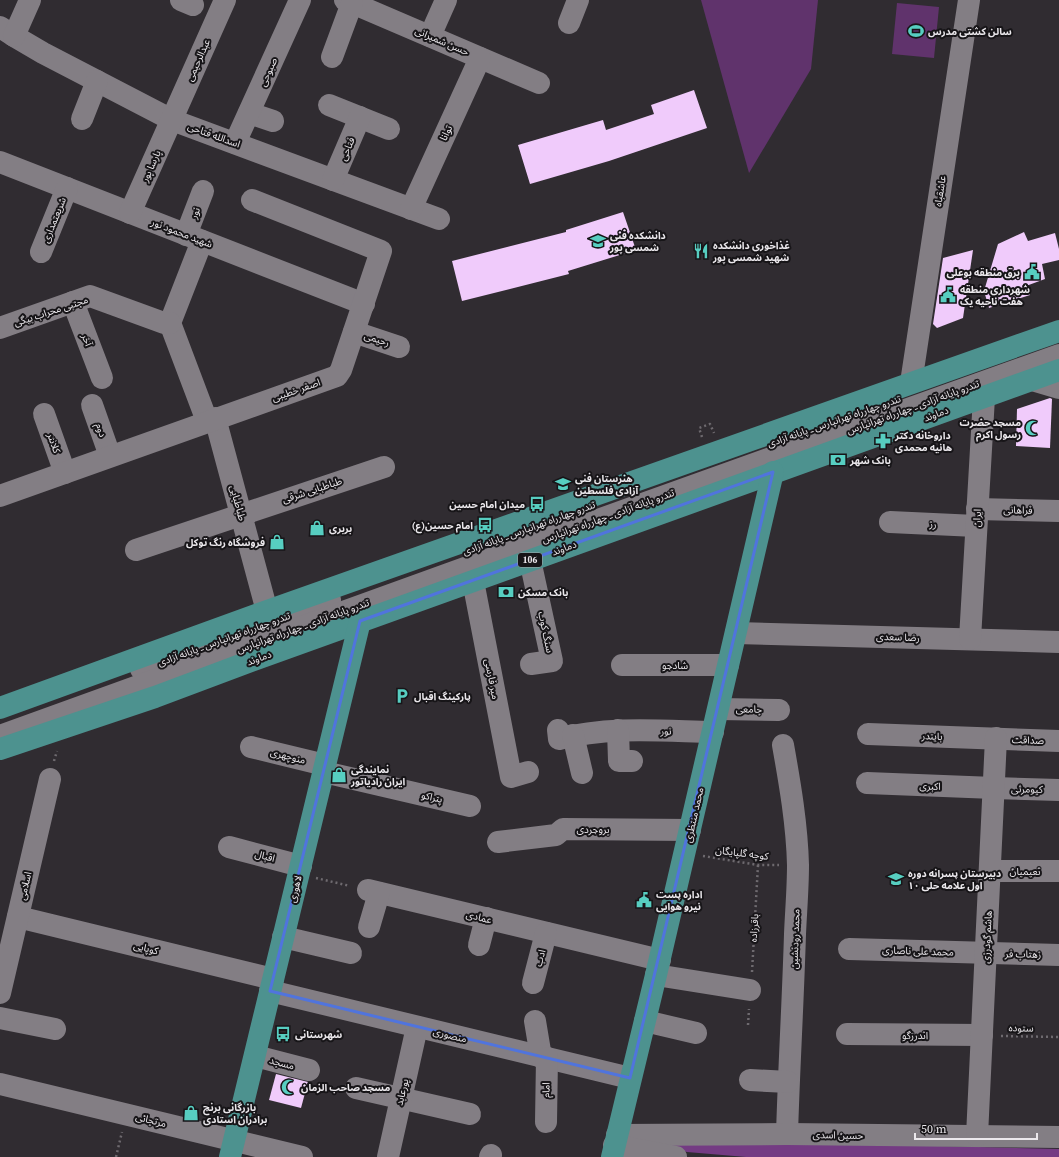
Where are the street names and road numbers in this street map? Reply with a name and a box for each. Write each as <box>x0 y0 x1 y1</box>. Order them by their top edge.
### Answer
street label: حسن شمیرانی <box>413 24 471 58</box>
street label: عبدالرحیمی <box>183 37 213 83</box>
street label: صبوحی <box>256 55 280 89</box>
street label: اسدالله فتاحی <box>186 119 242 151</box>
street label: توانا <box>437 123 455 143</box>
street label: فتاحی <box>336 135 358 163</box>
street label: پارسا پور <box>138 148 164 185</box>
street label: عاشقباه <box>931 175 949 207</box>
street label: شریعتمداری <box>39 195 69 245</box>
street label: نور <box>187 205 203 221</box>
street label: شهید محمود نور <box>149 215 215 251</box>
street label: مجتبی محراب بیگی <box>12 293 90 329</box>
street label: رحیمی <box>363 329 392 349</box>
street label: آخر <box>78 331 96 349</box>
street label: اصغر خطیبی <box>270 376 322 404</box>
street label: تندرو پایانه آزادی ـ چهارراه تهرانپارس <box>845 377 981 437</box>
street label: تندرو چهارراه تهرانپارس ـ پایانه آزادی <box>765 392 903 450</box>
street label: دماوند <box>922 403 950 424</box>
street label: دوم <box>91 421 110 440</box>
street label: کلانتر <box>44 430 64 456</box>
street label: طباطبایی شرقی <box>280 474 344 506</box>
street label: طباطبایی <box>227 484 249 523</box>
street label: تندرو پایانه آزادی ـ چهارراه تهرانپارس <box>540 486 676 546</box>
street label: تندرو چهارراه تهرانپارس ـ پایانه آزادی <box>461 498 597 558</box>
street label: فراهانی <box>1003 503 1033 517</box>
street label: ایران <box>970 509 984 527</box>
street label: رز <box>928 517 937 531</box>
street label: دماوند <box>550 537 578 558</box>
road number: 106 <box>518 553 542 567</box>
street label: تندرو پایانه آزادی ـ چهارراه تهرانپارس <box>235 596 371 656</box>
street label: تندرو چهارراه تهرانپارس ـ پایانه آزادی <box>156 609 292 669</box>
street label: سنگ کوب <box>535 610 557 654</box>
street label: رضا سعدی <box>876 630 920 644</box>
street label: دماوند <box>245 647 273 668</box>
street label: میر فارسی <box>482 658 502 700</box>
street label: شادجو <box>662 659 688 672</box>
street label: جامعی <box>736 702 763 716</box>
street label: نور <box>659 724 672 738</box>
street label: بایندر <box>920 729 943 743</box>
street label: صداقت <box>1012 733 1044 747</box>
street label: منوچهری <box>269 745 307 767</box>
street label: اکبری <box>919 779 941 793</box>
street label: کیومرثی <box>1011 782 1044 796</box>
street label: محمد منتظری <box>681 786 707 844</box>
street label: پتراکو <box>420 788 444 806</box>
street label: بروجردی <box>576 823 610 836</box>
street label: کوچه گلپایگان <box>715 843 770 863</box>
street label: اقبال <box>254 847 276 865</box>
street label: نعیمیان <box>1010 865 1041 878</box>
street label: اسلامی <box>15 870 35 902</box>
street label: لاهوری <box>285 874 305 904</box>
street label: عمادی <box>465 908 493 926</box>
street label: محمد رودنشین <box>787 909 803 969</box>
street label: هاشم گودرزی <box>979 910 996 964</box>
street label: باقرزاده <box>747 913 762 943</box>
street label: کوپایی <box>132 939 161 958</box>
street label: محمد علی ناصاری <box>882 943 954 959</box>
street label: زهتاب فر <box>1004 947 1042 961</box>
street label: ادب <box>532 948 548 968</box>
street label: ستوده <box>1008 1021 1034 1035</box>
street label: منصوری <box>432 1025 468 1045</box>
street label: اندرزگو <box>902 1029 928 1042</box>
street label: مسجد <box>268 1053 296 1073</box>
street label: پورعابد <box>393 1077 411 1107</box>
street label: امام <box>539 1082 555 1098</box>
street label: مرتجائی <box>134 1110 168 1130</box>
street label: حسین اسدی <box>812 1128 864 1142</box>

